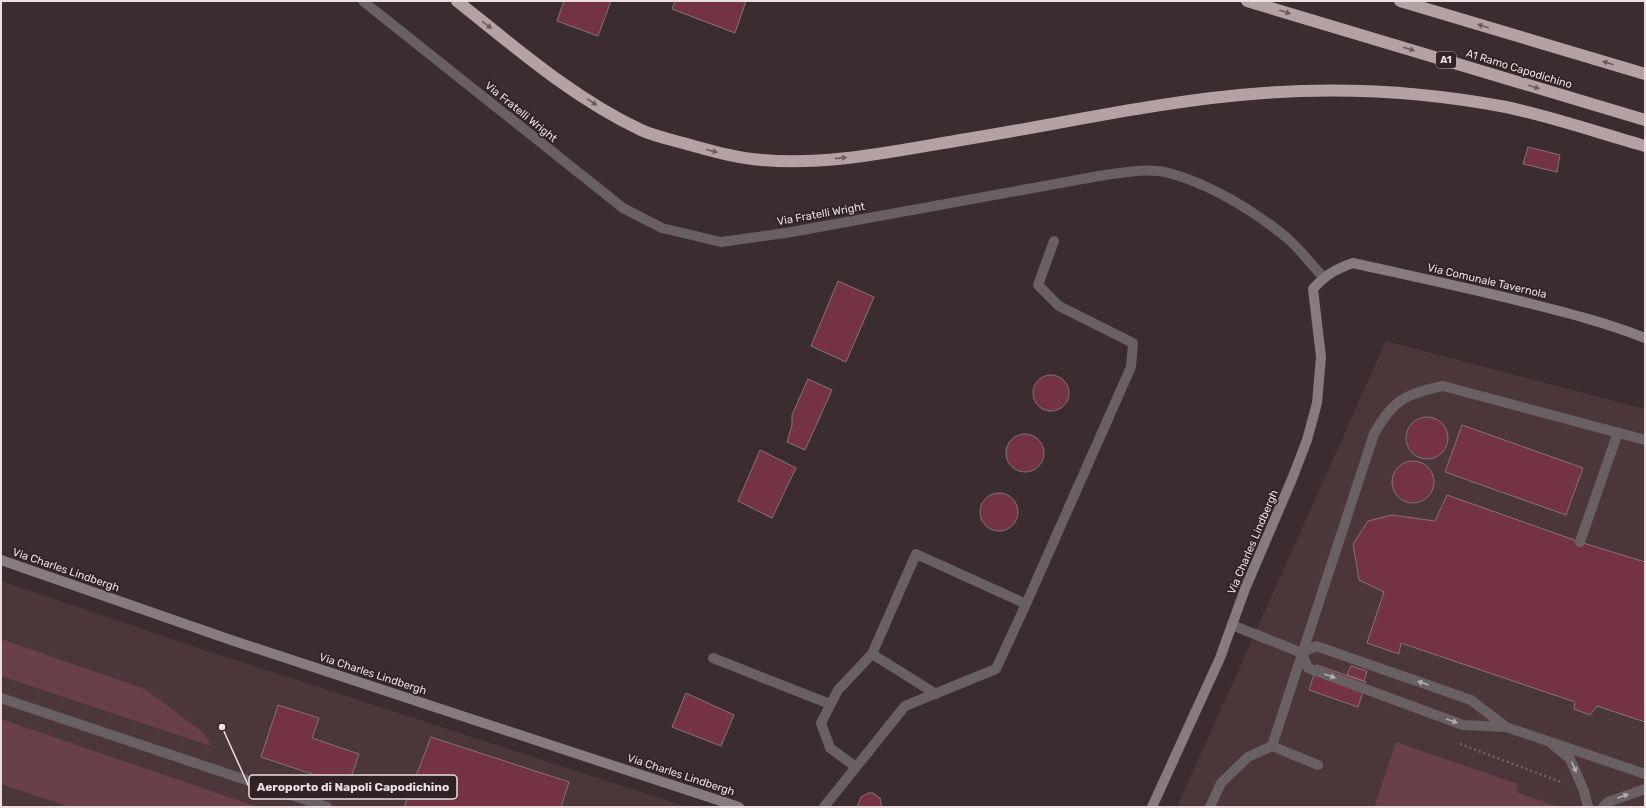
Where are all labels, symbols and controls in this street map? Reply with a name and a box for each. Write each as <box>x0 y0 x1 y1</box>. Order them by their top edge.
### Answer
one-way arrow <box>1279 9 1291 15</box>
one-way arrow <box>482 21 493 29</box>
one-way arrow <box>1477 23 1489 29</box>
one-way arrow <box>1404 46 1416 52</box>
street label: A1 Ramo Capodichino <box>1464 47 1574 91</box>
road number: A1 <box>1436 52 1456 68</box>
one-way arrow <box>1601 60 1613 66</box>
street label: Via Fratelli Wright <box>482 79 560 145</box>
one-way arrow <box>1528 84 1540 90</box>
one-way arrow <box>587 98 597 106</box>
one-way arrow <box>706 148 718 154</box>
one-way arrow <box>835 155 847 161</box>
street label: Via Fratelli Wright <box>776 200 867 228</box>
street label: Via Comunale Tavernola <box>1426 261 1548 301</box>
street label: Via Charles Lindbergh <box>1225 488 1281 596</box>
street label: Via Charles Lindbergh <box>11 546 121 594</box>
street label: Via Charles Lindbergh <box>318 650 428 698</box>
one-way arrow <box>1324 673 1336 679</box>
one-way arrow <box>1416 680 1428 686</box>
one-way arrow <box>1446 718 1458 724</box>
street label: Via Charles Lindbergh <box>626 751 736 799</box>
one-way arrow <box>1571 762 1577 773</box>
callout: Aeroporto di Napoli Capodichino <box>249 775 457 799</box>
text: Aeroporto di Napoli Capodichino <box>257 780 449 794</box>
one-way arrow <box>1617 793 1629 799</box>

